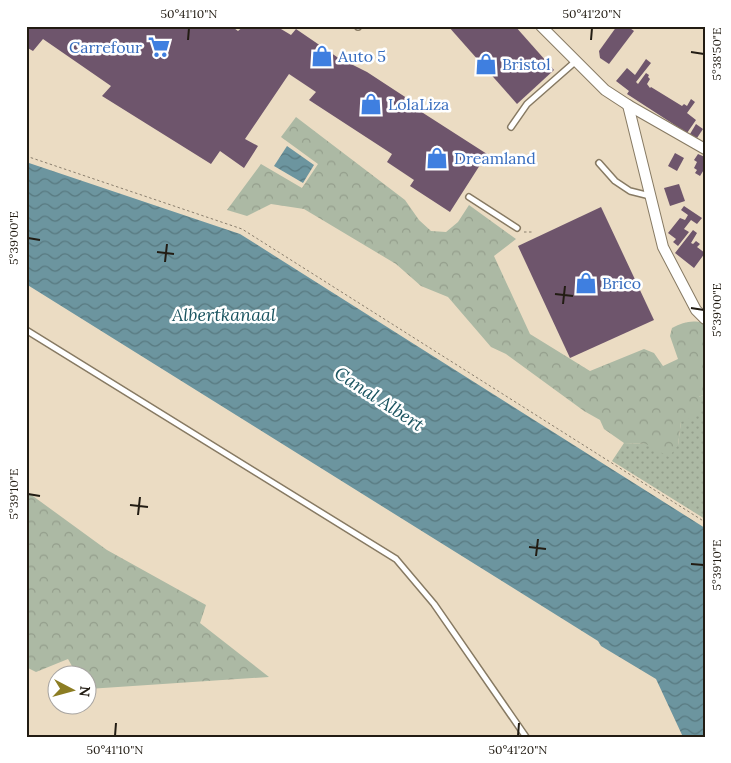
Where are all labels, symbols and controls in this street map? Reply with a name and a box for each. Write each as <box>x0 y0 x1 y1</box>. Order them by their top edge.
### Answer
text: 50°41'10"N <box>161 6 217 21</box>
text: 50°41'20"N <box>562 6 622 21</box>
text: 5°38'50"E <box>709 28 724 80</box>
supermarket icon: Carrefour <box>146 34 172 60</box>
place label: Carrefour <box>69 37 142 57</box>
shop icon: Auto 5 <box>309 43 335 69</box>
place label: Auto 5 <box>337 46 386 66</box>
shop icon: Bristol <box>473 51 499 77</box>
place label: Bristol <box>502 54 551 74</box>
shop icon: LolaLiza <box>358 91 384 117</box>
place label: LolaLiza <box>388 94 449 114</box>
shop icon: Dreamland <box>424 145 450 171</box>
place label: Dreamland <box>454 148 536 168</box>
text: 5°39'00"E <box>6 211 21 265</box>
shop icon: Brico <box>573 270 599 296</box>
place label: Brico <box>602 273 641 293</box>
text: 5°39'00"E <box>709 283 724 337</box>
water label: Albertkanaal <box>171 303 276 326</box>
water label: Canal Albert <box>330 361 429 436</box>
text: 5°39'10"E <box>6 469 21 519</box>
text: 5°39'10"E <box>709 540 724 590</box>
north arrow <box>48 666 98 716</box>
text: N <box>75 685 94 698</box>
text: 50°41'10"N <box>87 742 143 757</box>
text: 50°41'20"N <box>488 742 548 757</box>

